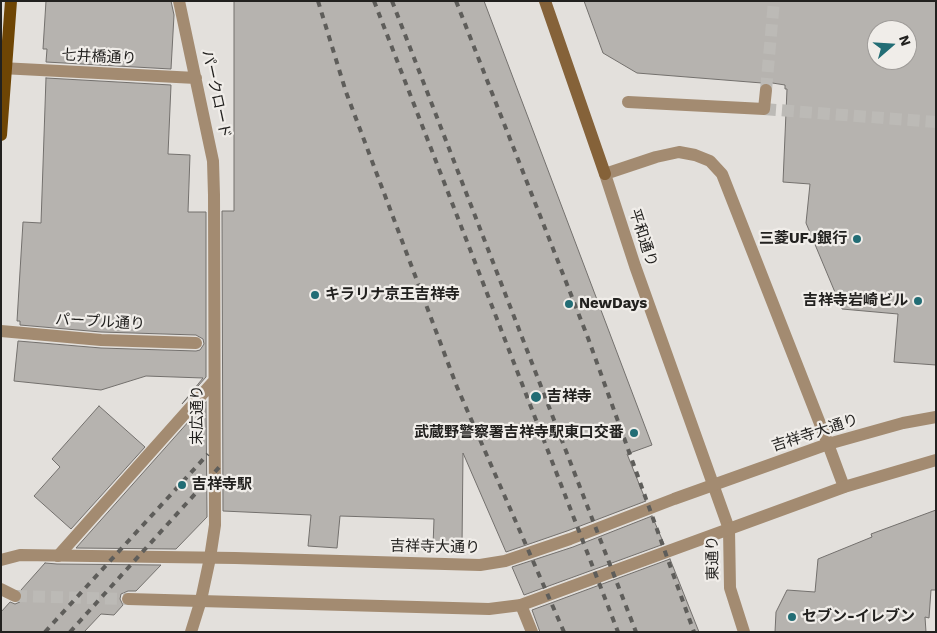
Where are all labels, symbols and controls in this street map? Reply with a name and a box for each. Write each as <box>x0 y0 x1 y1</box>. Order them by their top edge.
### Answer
north arrow <box>867 20 917 70</box>
text: N <box>896 33 914 48</box>
street label: 七井橋通り <box>61 46 137 68</box>
street label: パークロード <box>198 48 234 140</box>
street label: 平和通り <box>625 207 661 269</box>
place label: 三菱UFJ銀行 <box>759 230 847 248</box>
marker: 三菱UFJ銀行 <box>851 233 863 245</box>
place label: キラリナ京王吉祥寺 <box>325 286 460 304</box>
marker: キラリナ京王吉祥寺 <box>309 289 321 301</box>
place label: 吉祥寺岩崎ビル <box>803 292 908 310</box>
place label: NewDays <box>579 295 647 313</box>
marker: 吉祥寺岩崎ビル <box>912 295 924 307</box>
marker: NewDays <box>563 298 575 310</box>
street label: パープル通り <box>55 311 145 333</box>
street label: 末広通り <box>189 385 207 445</box>
place label: 吉祥寺 <box>547 388 592 406</box>
marker: 吉祥寺 <box>529 390 543 404</box>
street label: 吉祥寺大通り <box>769 411 861 455</box>
place label: 武蔵野警察署吉祥寺駅東口交番 <box>414 424 624 442</box>
marker: 武蔵野警察署吉祥寺駅東口交番 <box>628 427 640 439</box>
place label: 吉祥寺駅 <box>192 476 252 494</box>
marker: 吉祥寺駅 <box>176 479 188 491</box>
street label: 東通り <box>704 535 722 581</box>
street label: 吉祥寺大通り <box>390 537 480 557</box>
place label: セブン-イレブン <box>802 608 915 626</box>
marker: セブン-イレブン <box>786 611 798 623</box>

